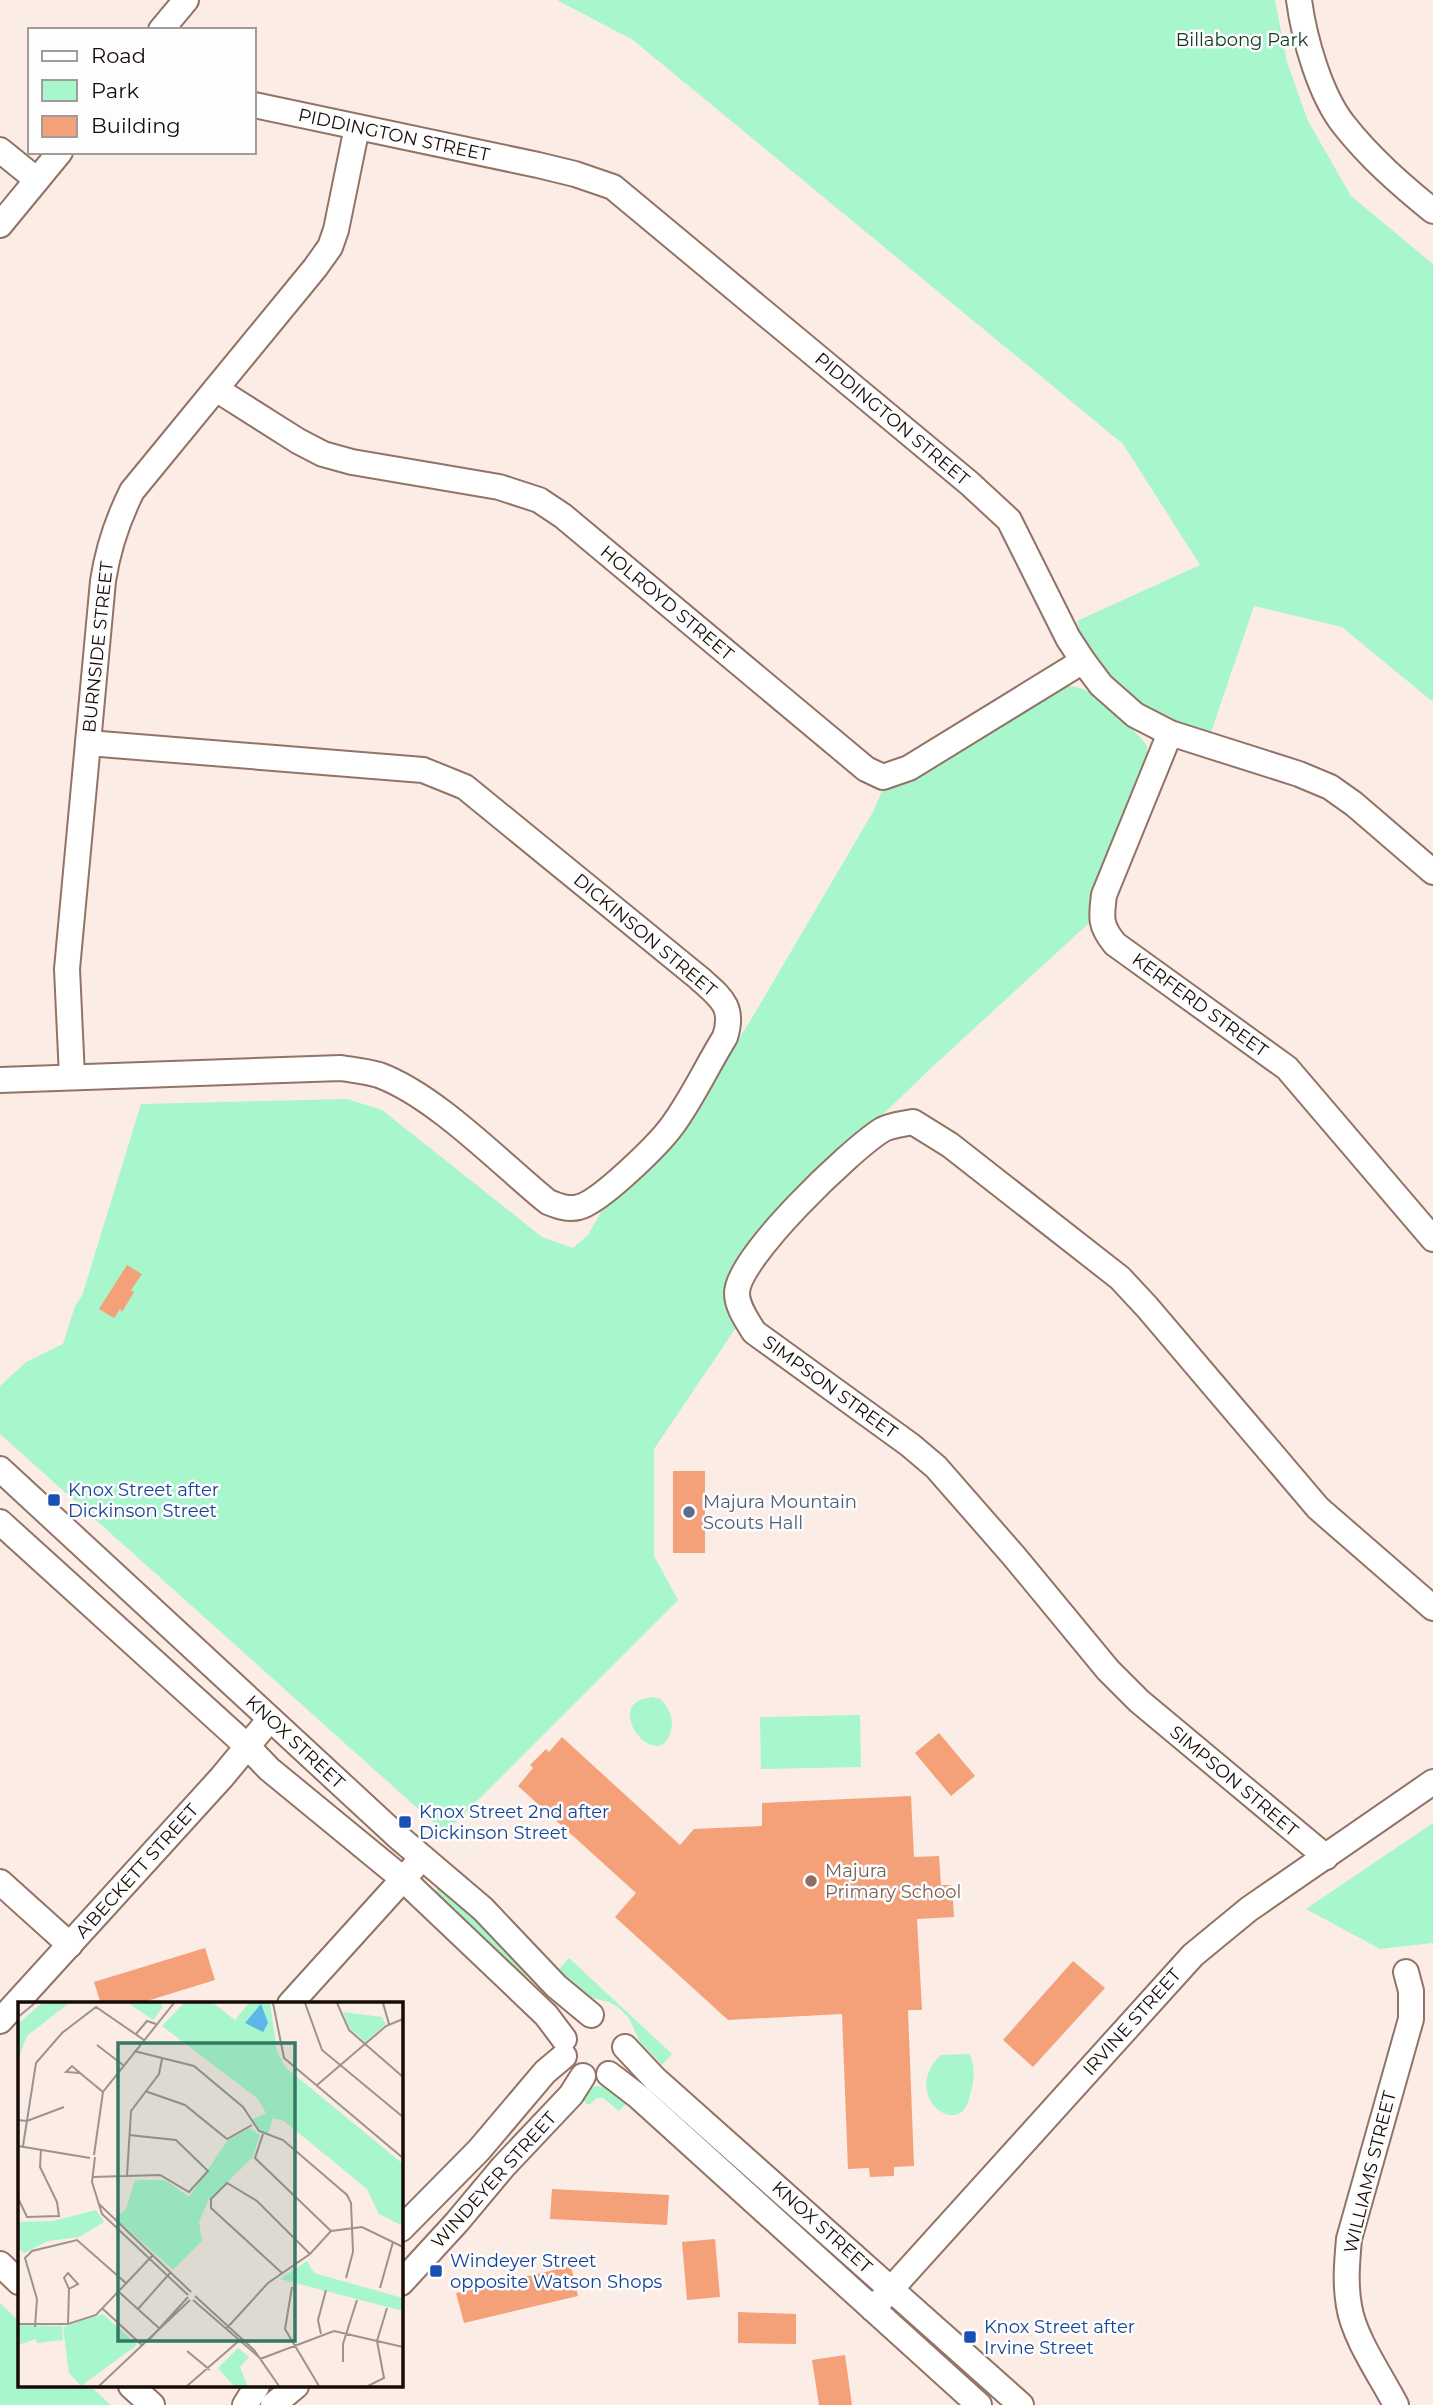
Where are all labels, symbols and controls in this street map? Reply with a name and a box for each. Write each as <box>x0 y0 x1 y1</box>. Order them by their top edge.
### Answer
legend <box>28 28 256 154</box>
park label: Billabong Park <box>1176 29 1309 51</box>
text: Road <box>91 43 146 68</box>
text: Park <box>91 78 139 103</box>
street label: PIDDINGTON STREET <box>296 104 492 166</box>
text: Building <box>91 113 181 138</box>
street label: PIDDINGTON STREET <box>810 348 974 491</box>
street label: HOLROYD STREET <box>596 541 739 666</box>
street label: BURNSIDE STREET <box>78 560 118 734</box>
street label: DICKINSON STREET <box>569 869 722 1002</box>
street label: KERFERD STREET <box>1128 948 1273 1062</box>
street label: SIMPSON STREET <box>758 1331 902 1444</box>
place label: Knox Street after Dickinson Street <box>68 1479 219 1522</box>
place label: Majura Mountain Scouts Hall <box>703 1491 857 1534</box>
marker: Knox Street after Dickinson Street <box>46 1492 62 1508</box>
marker: Majura Mountain Scouts Hall <box>681 1504 697 1520</box>
street label: KNOX STREET <box>241 1691 350 1794</box>
street label: SIMPSON STREET <box>1165 1721 1303 1842</box>
street label: A'BECKETT STREET <box>71 1799 204 1943</box>
place label: Knox Street 2nd after Dickinson Street <box>419 1801 609 1844</box>
marker: Knox Street 2nd after Dickinson Street <box>397 1814 413 1830</box>
place label: Majura Primary School <box>825 1860 961 1903</box>
marker: Majura Primary School <box>803 1873 819 1889</box>
street label: IRVINE STREET <box>1078 1964 1186 2080</box>
inset map <box>18 2002 402 2388</box>
street label: WILLIAMS STREET <box>1339 2088 1401 2255</box>
street label: WINDEYER STREET <box>427 2107 562 2253</box>
street label: KNOX STREET <box>767 2176 877 2278</box>
place label: Windeyer Street opposite Watson Shops <box>450 2250 663 2293</box>
marker: Windeyer Street opposite Watson Shops <box>428 2263 444 2279</box>
place label: Knox Street after Irvine Street <box>984 2316 1135 2359</box>
marker: Knox Street after Irvine Street <box>962 2329 978 2345</box>

